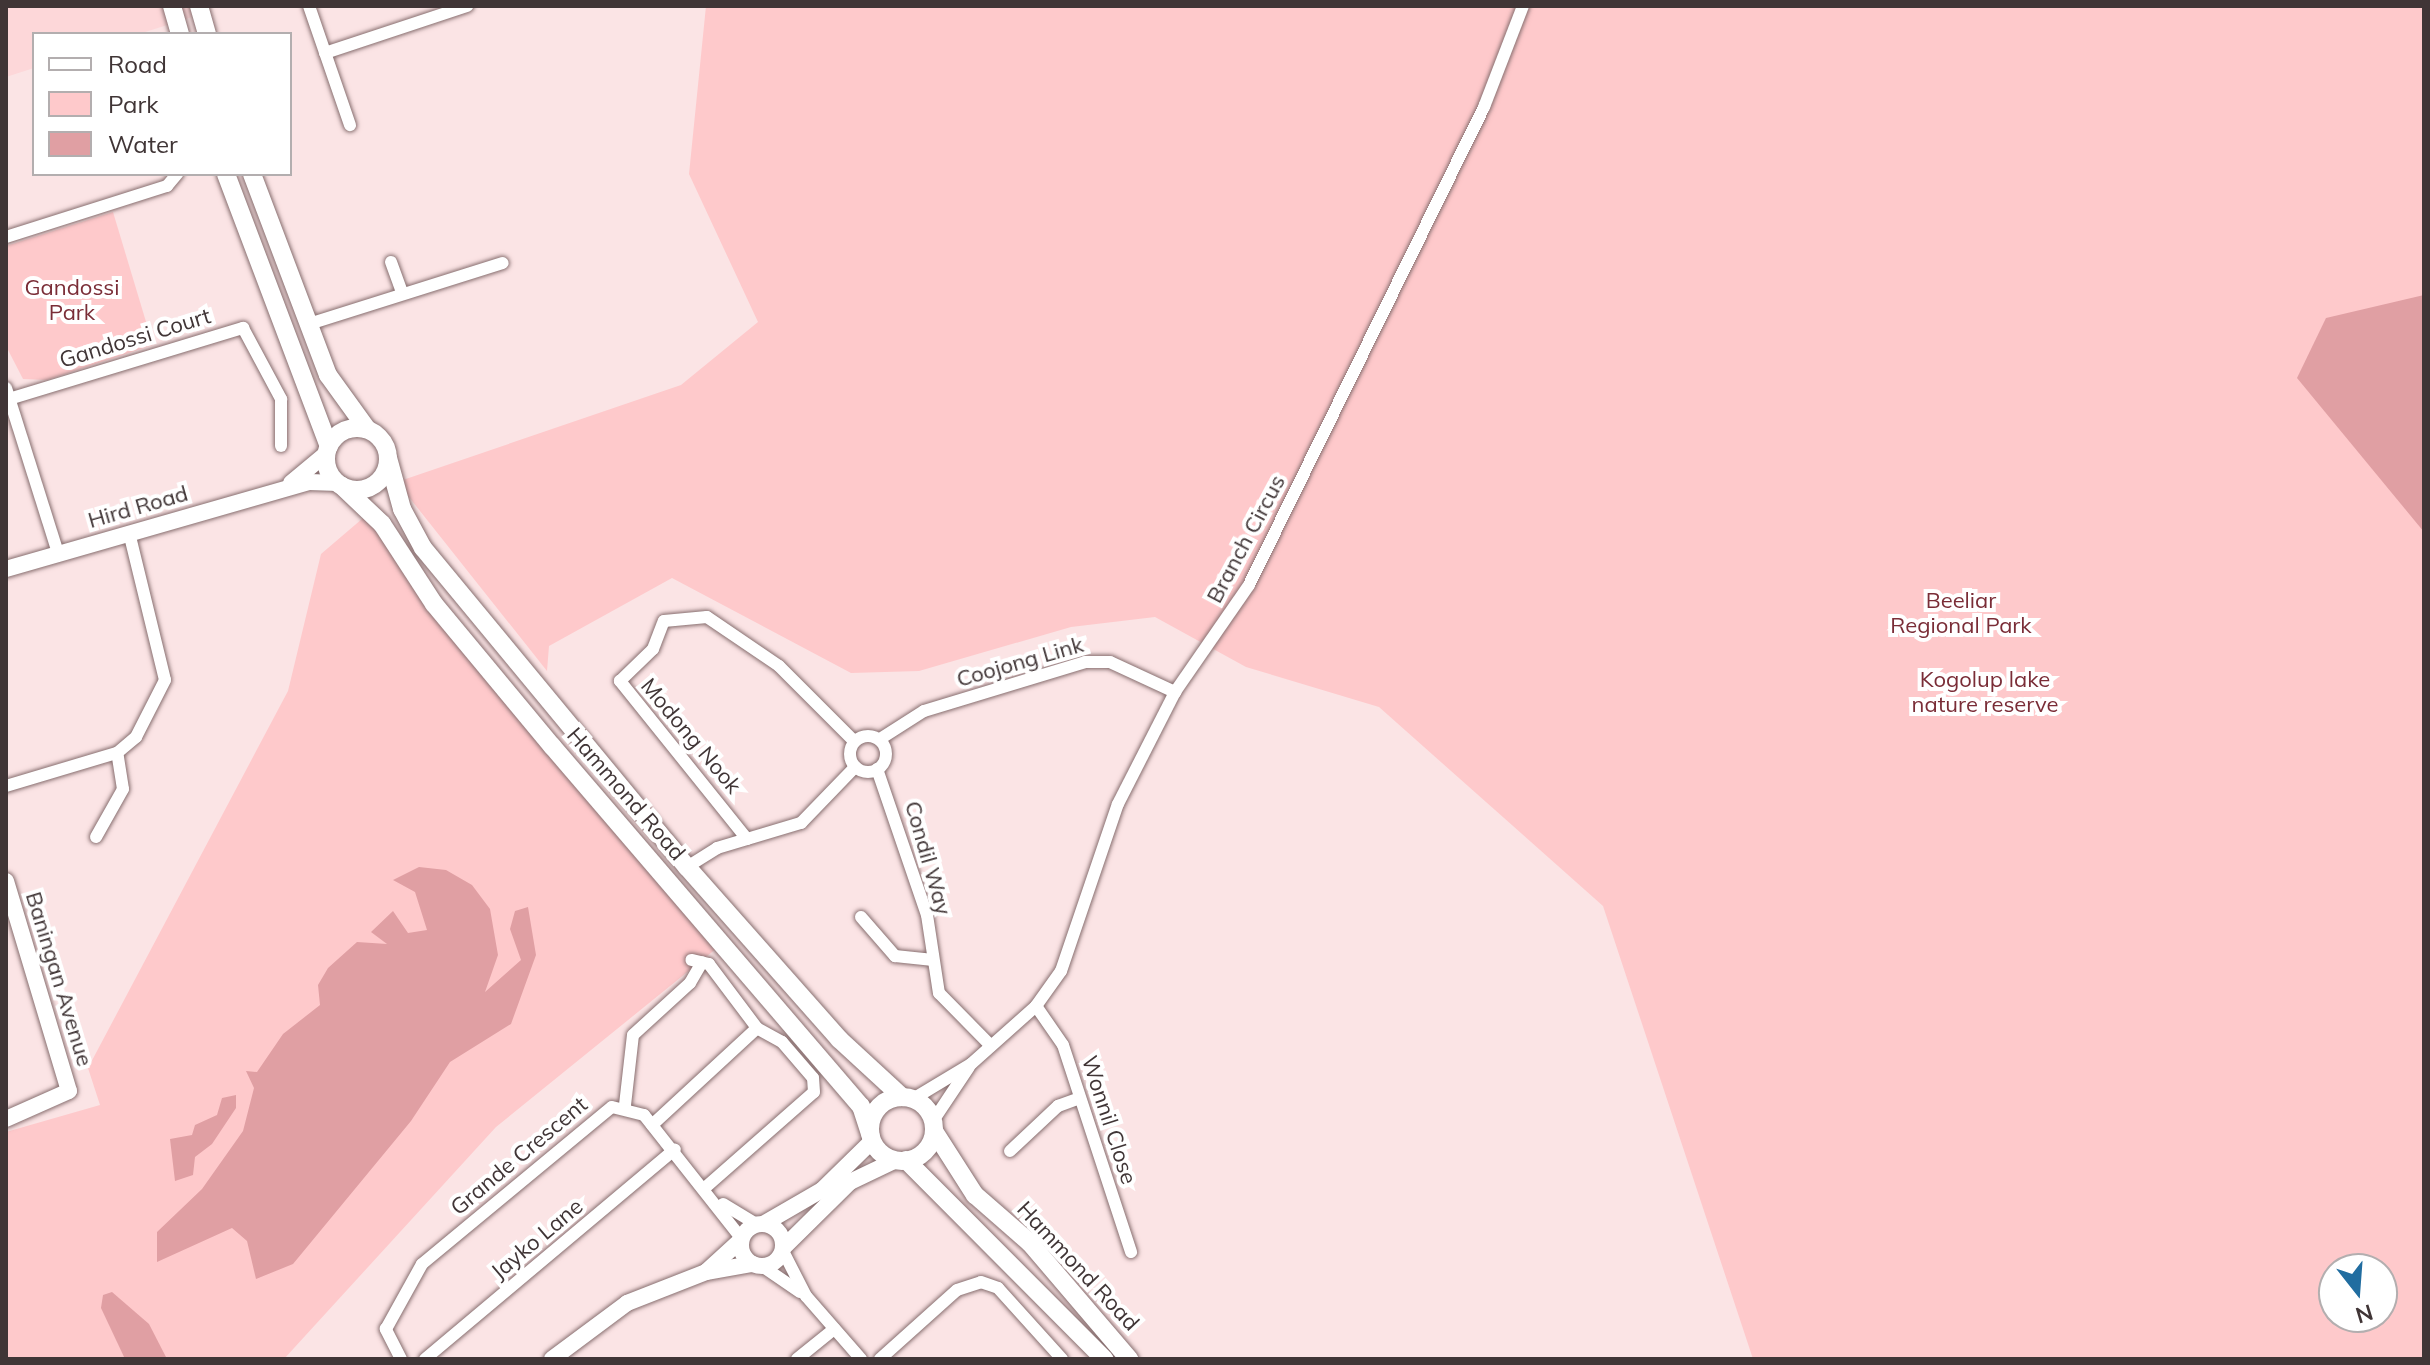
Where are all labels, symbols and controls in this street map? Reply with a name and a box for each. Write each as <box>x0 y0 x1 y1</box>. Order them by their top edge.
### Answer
legend <box>32 32 292 176</box>
text: Road <box>108 49 167 79</box>
text: Park <box>108 89 159 119</box>
text: Water <box>108 129 178 159</box>
park label: Gandossi Park <box>25 274 119 326</box>
street label: Gandossi Court <box>56 302 214 374</box>
street label: Branch Circus <box>1201 471 1291 607</box>
street label: Hird Road <box>85 480 191 534</box>
park label: Beeliar Regional Park <box>1890 587 2032 638</box>
street label: Coojong Link <box>954 631 1086 693</box>
park label: Kogolup lake nature reserve <box>1912 666 2058 718</box>
street label: Modong Nook <box>635 673 747 799</box>
street label: Hammond Road <box>561 722 691 866</box>
street label: Condil Way <box>899 798 957 918</box>
street label: Baningan Avenue <box>20 889 98 1069</box>
street label: Wonnil Close <box>1076 1052 1142 1188</box>
street label: Grande Crescent <box>445 1091 593 1221</box>
street label: Jayko Lane <box>486 1193 588 1285</box>
street label: Hammond Road <box>1011 1196 1145 1336</box>
north arrow <box>2318 1253 2398 1333</box>
text: N <box>2352 1298 2376 1330</box>

